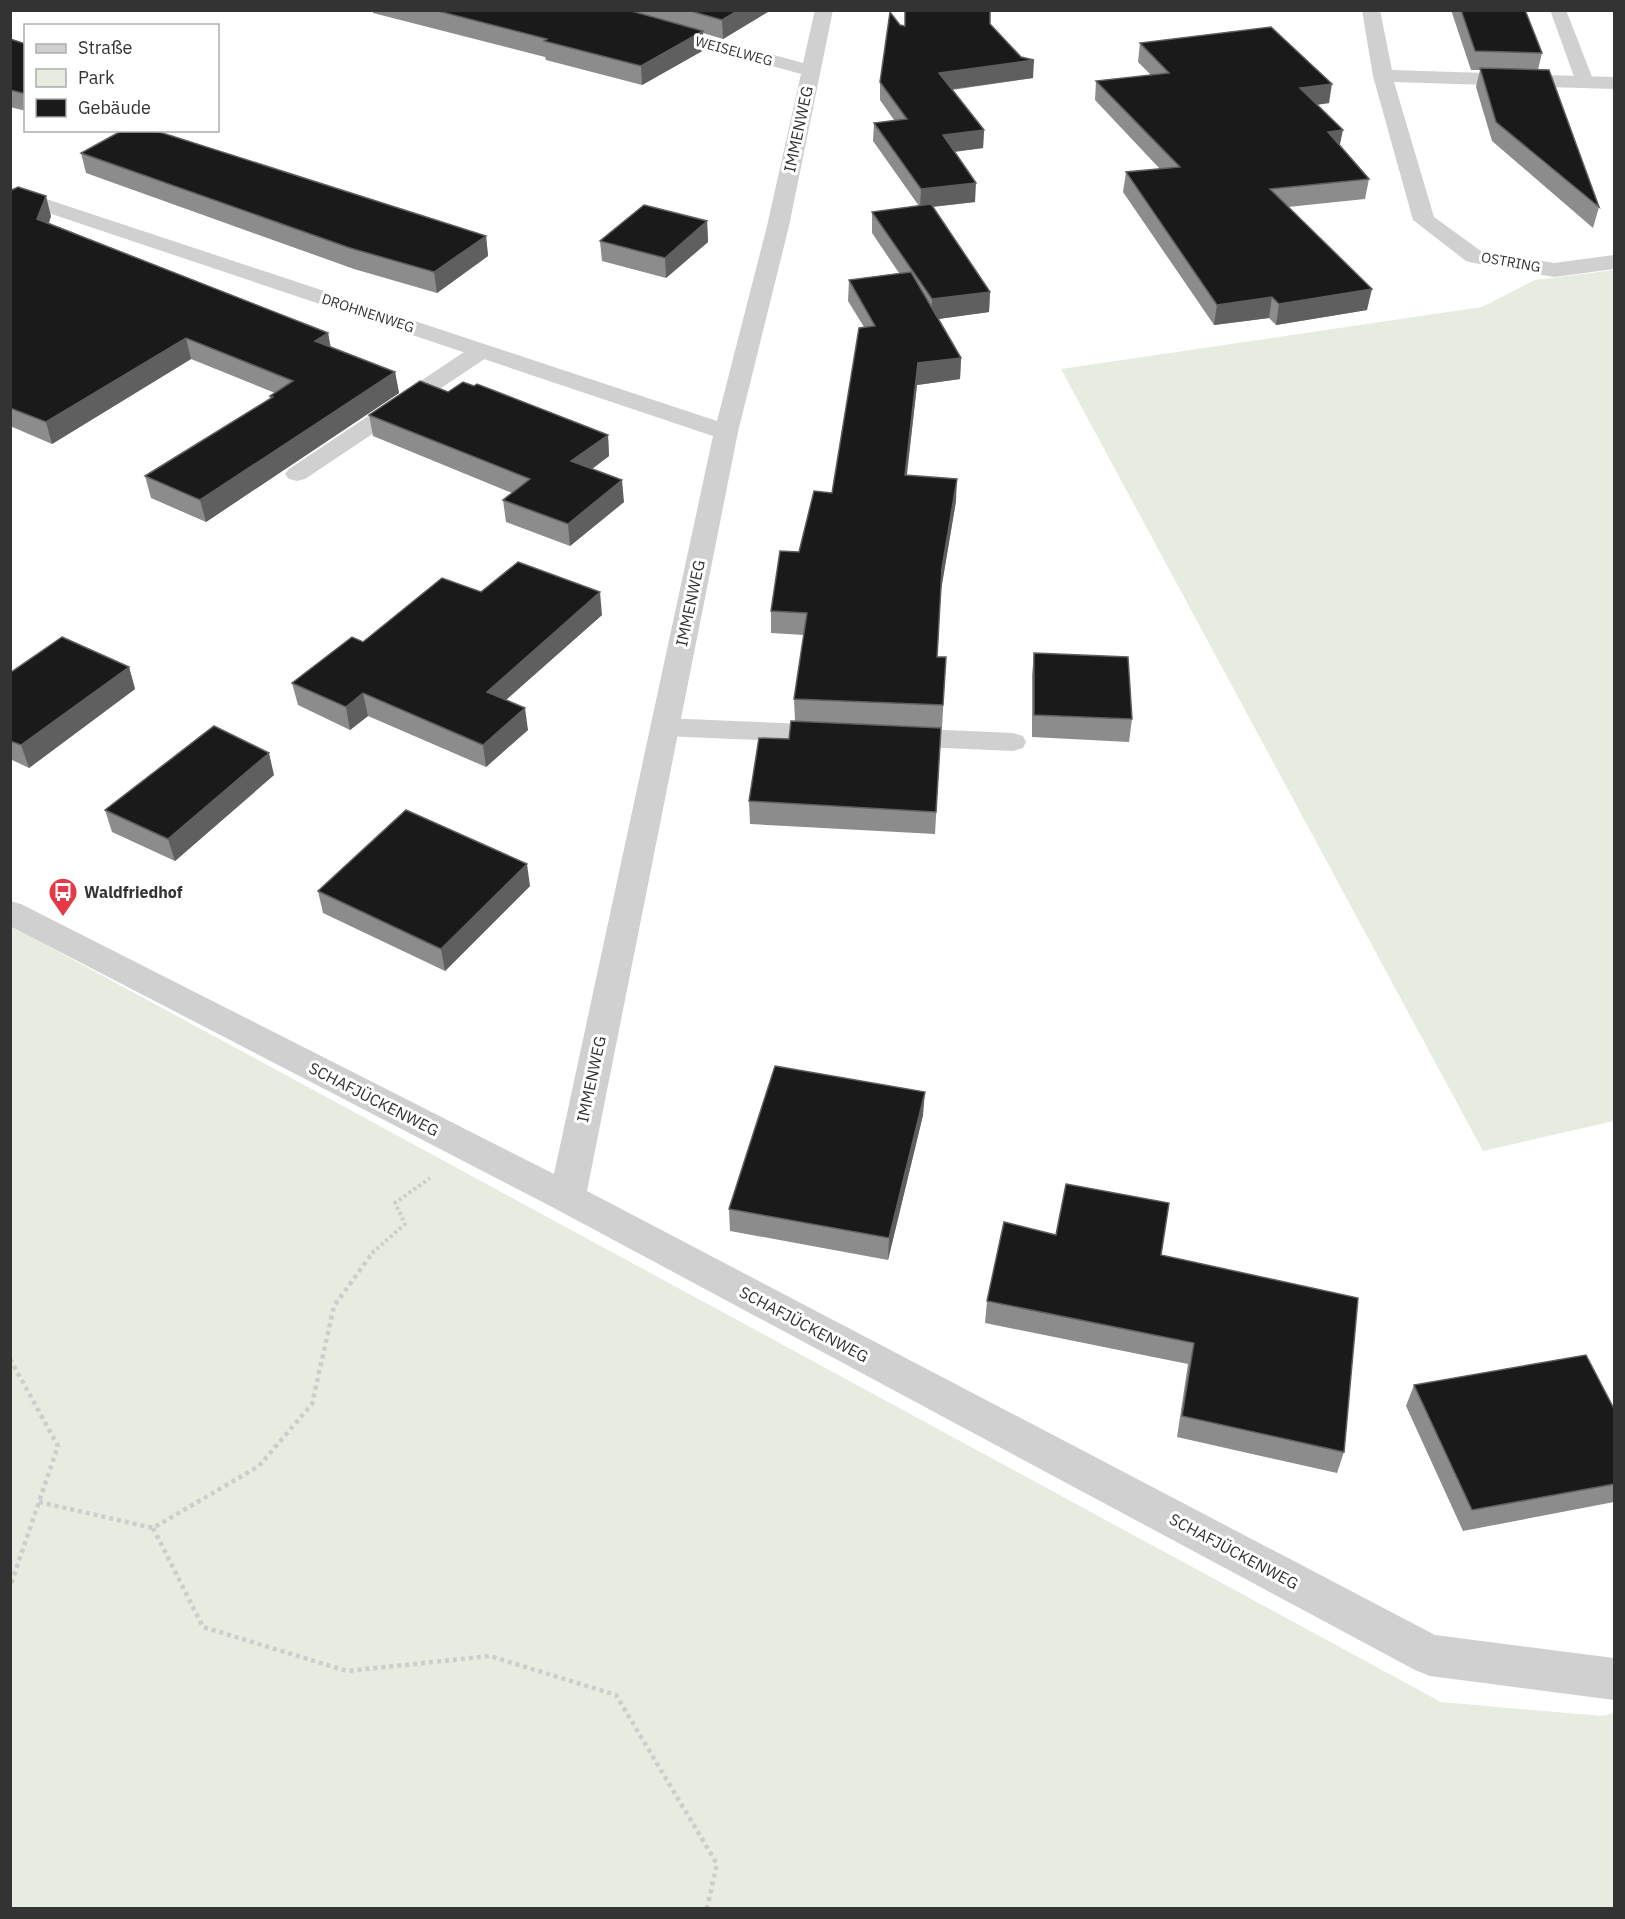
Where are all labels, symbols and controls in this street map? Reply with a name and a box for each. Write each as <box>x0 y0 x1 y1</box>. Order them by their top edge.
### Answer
legend <box>24 24 219 132</box>
street label: WEISELWEG <box>693 32 775 70</box>
text: Straße <box>78 36 132 59</box>
text: Park <box>78 66 115 89</box>
street label: IMMENWEG <box>779 84 817 174</box>
text: Gebäude <box>78 96 151 119</box>
street label: OSTRING <box>1480 248 1542 276</box>
street label: DROHNENWEG <box>319 290 417 336</box>
street label: IMMENWEG <box>671 558 709 648</box>
bus stop icon: Waldfriedhof <box>47 876 79 918</box>
place label: Waldfriedhof <box>84 882 183 902</box>
street label: IMMENWEG <box>572 1034 610 1124</box>
street label: SCHAFJÜCKENWEG <box>306 1058 442 1140</box>
street label: SCHAFJÜCKENWEG <box>736 1282 872 1366</box>
street label: SCHAFJÜCKENWEG <box>1166 1509 1302 1593</box>

